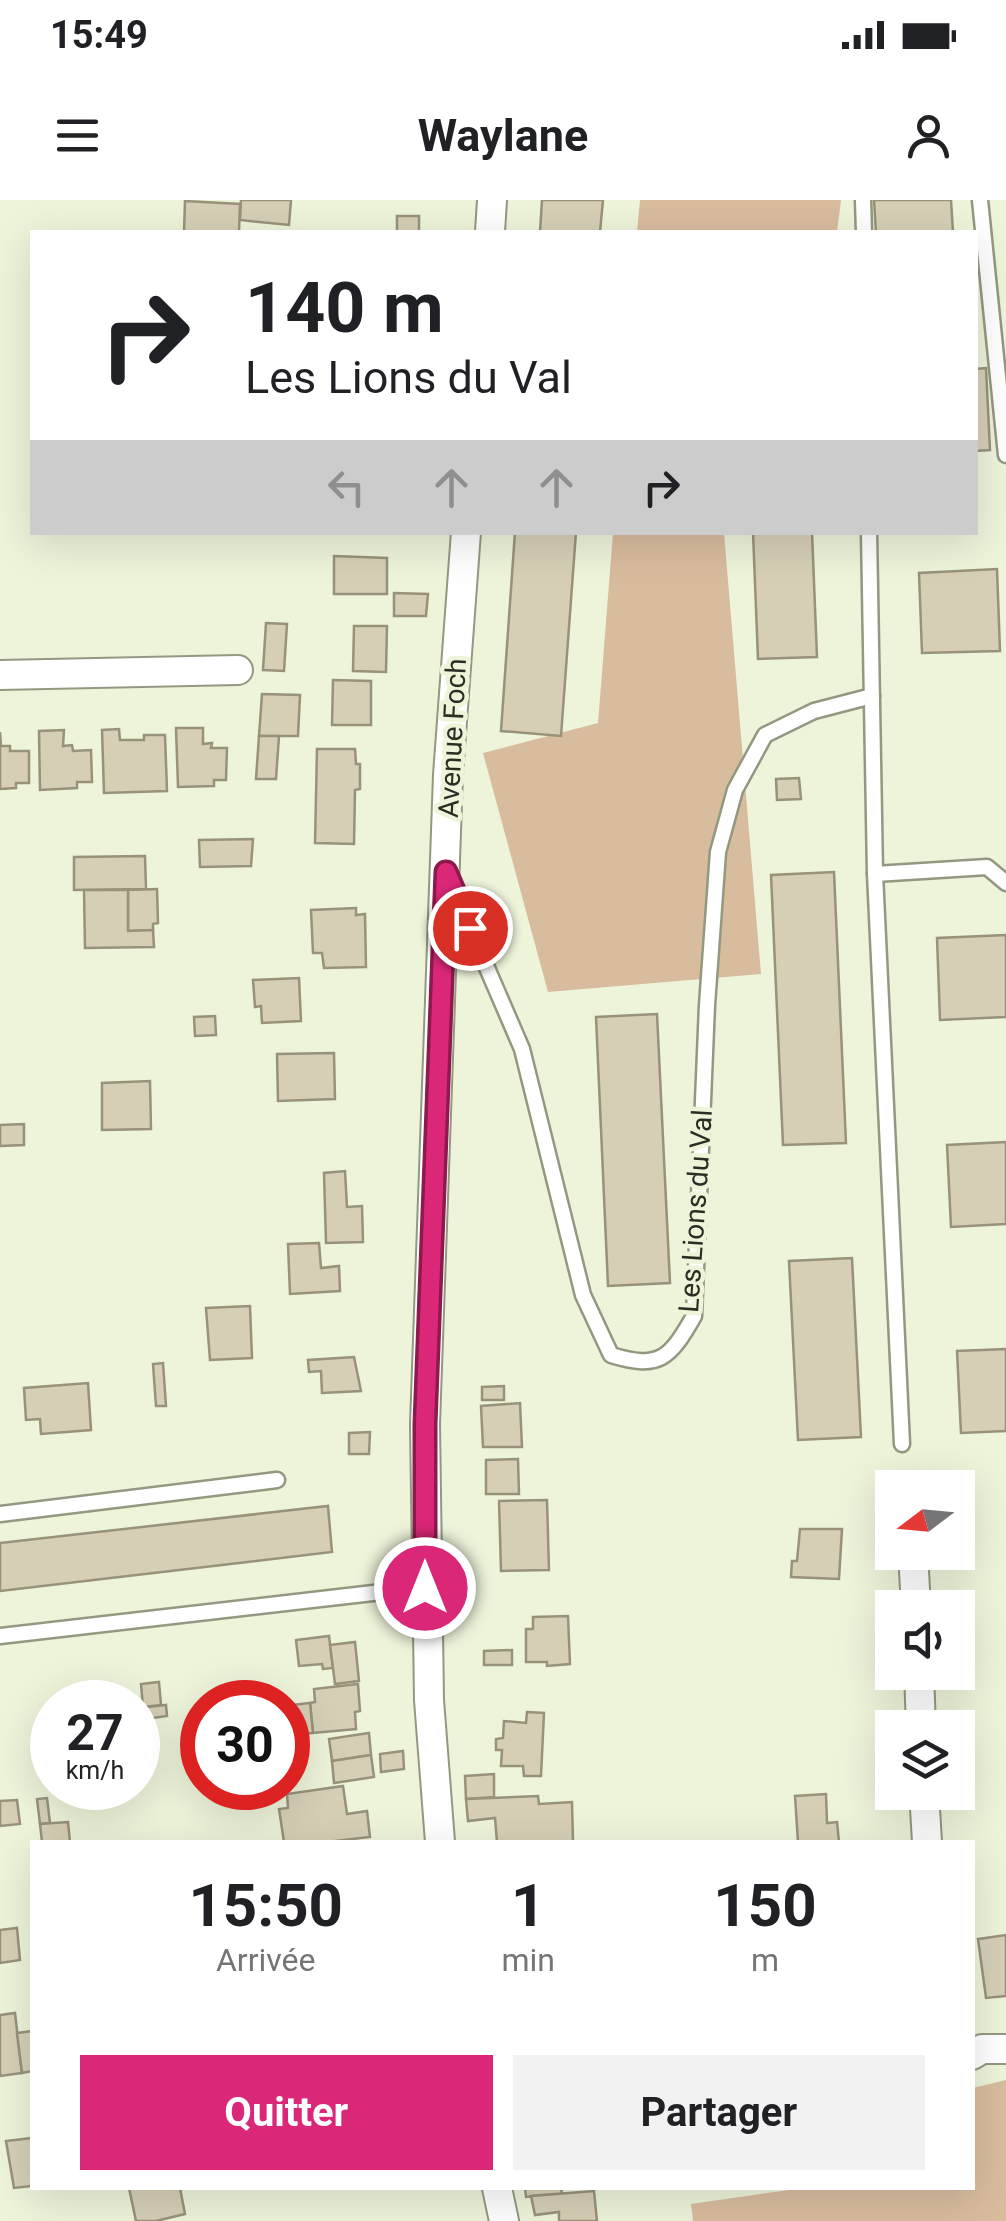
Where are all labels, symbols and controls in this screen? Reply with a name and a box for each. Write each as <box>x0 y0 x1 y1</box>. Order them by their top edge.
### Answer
text: 15:49 <box>50 13 148 57</box>
icon: menu <box>50 108 105 163</box>
icon: person <box>901 108 956 163</box>
text: Waylane <box>418 109 588 162</box>
text: 140 m <box>245 267 444 349</box>
icon: right <box>80 270 210 400</box>
text: Les Lions du Val <box>245 351 572 404</box>
icon: left <box>319 460 374 515</box>
icon: ahead <box>424 460 479 515</box>
icon: ahead <box>529 460 584 515</box>
icon: right <box>634 460 689 515</box>
street label: Avenue Foch <box>432 657 473 819</box>
pin <box>428 886 513 971</box>
icon: arrive <box>443 901 498 956</box>
street label: Les Lions du Val <box>672 1108 719 1314</box>
north arrow <box>875 1470 975 1570</box>
map controls <box>875 1470 975 1810</box>
position arrow <box>373 1536 477 1640</box>
button: sound <box>875 1590 975 1690</box>
speed limit sign: 30 <box>180 1680 310 1810</box>
text: 27 <box>66 1704 124 1762</box>
button: layers <box>875 1710 975 1810</box>
text: km/h <box>66 1756 124 1785</box>
text: 15:50 <box>188 1870 343 1941</box>
text: 1 <box>511 1870 545 1941</box>
text: 150 <box>713 1870 817 1941</box>
text: Arrivée <box>216 1941 315 1979</box>
text: min <box>501 1941 555 1979</box>
text: m <box>751 1941 779 1979</box>
button: Quitter <box>80 2055 493 2170</box>
button: Partager <box>513 2055 925 2170</box>

